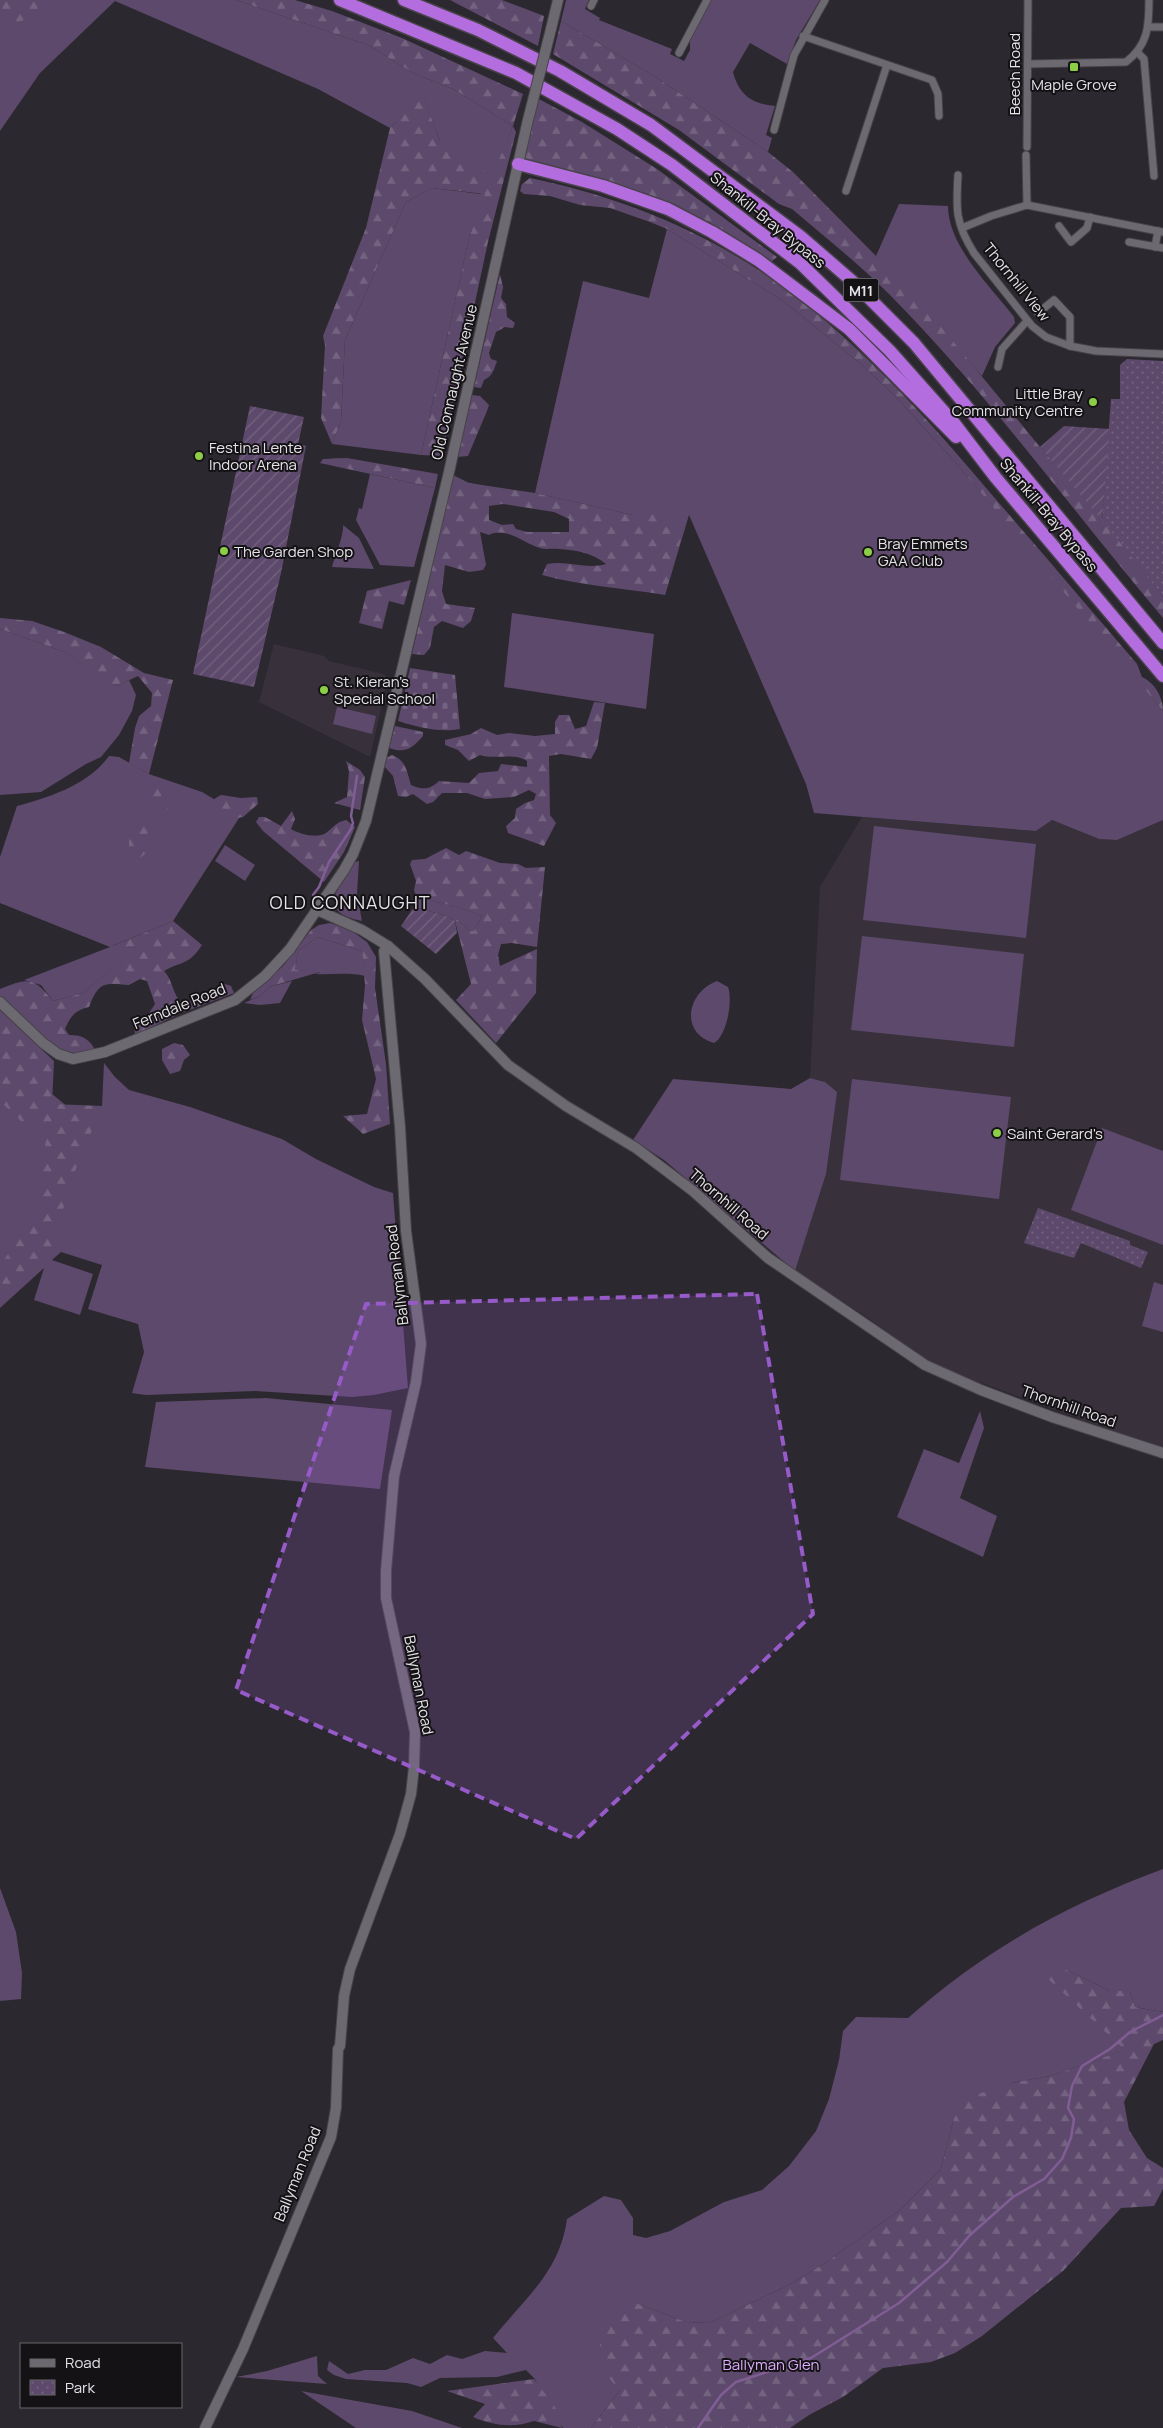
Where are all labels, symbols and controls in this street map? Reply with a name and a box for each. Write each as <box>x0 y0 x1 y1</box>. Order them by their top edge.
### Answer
street label: Beech Road <box>1004 33 1025 115</box>
marker: Maple Grove <box>1068 61 1080 73</box>
place label: Maple Grove <box>1031 74 1117 95</box>
street label: Shankill-Bray Bypass <box>706 167 830 273</box>
street label: Thornhill View <box>979 238 1056 326</box>
road number: M11 <box>844 278 878 302</box>
street label: Old Connaught Avenue <box>426 302 482 462</box>
place label: Little Bray Community Centre <box>952 383 1083 421</box>
marker: Little Bray Community Centre <box>1087 396 1099 408</box>
place label: Festina Lente Indoor Arena <box>209 437 303 475</box>
marker: Festina Lente Indoor Arena <box>193 450 205 462</box>
street label: Shankill-Bray Bypass <box>995 454 1103 577</box>
place label: Bray Emmets GAA Club <box>878 533 968 571</box>
place label: The Garden Shop <box>234 541 353 562</box>
marker: The Garden Shop <box>218 545 230 557</box>
marker: Bray Emmets GAA Club <box>862 546 874 558</box>
place label: St. Kieran’s Special School <box>334 671 435 709</box>
marker: St. Kieran’s Special School <box>318 684 330 696</box>
district label: OLD CONNAUGHT <box>270 890 430 914</box>
street label: Ferndale Road <box>129 978 229 1034</box>
place label: Saint Gerard's <box>1007 1123 1103 1144</box>
marker: Saint Gerard's <box>991 1127 1003 1139</box>
street label: Thornhill Road <box>685 1164 773 1244</box>
street label: Ballyman Road <box>380 1224 414 1326</box>
street label: Thornhill Road <box>1019 1380 1119 1432</box>
street label: Ballyman Road <box>399 1633 439 1737</box>
street label: Ballyman Road <box>268 2123 326 2225</box>
legend <box>20 2343 182 2408</box>
text: Road <box>65 2352 101 2373</box>
park label: Ballyman Glen <box>723 2354 820 2375</box>
text: Park <box>65 2377 95 2398</box>

